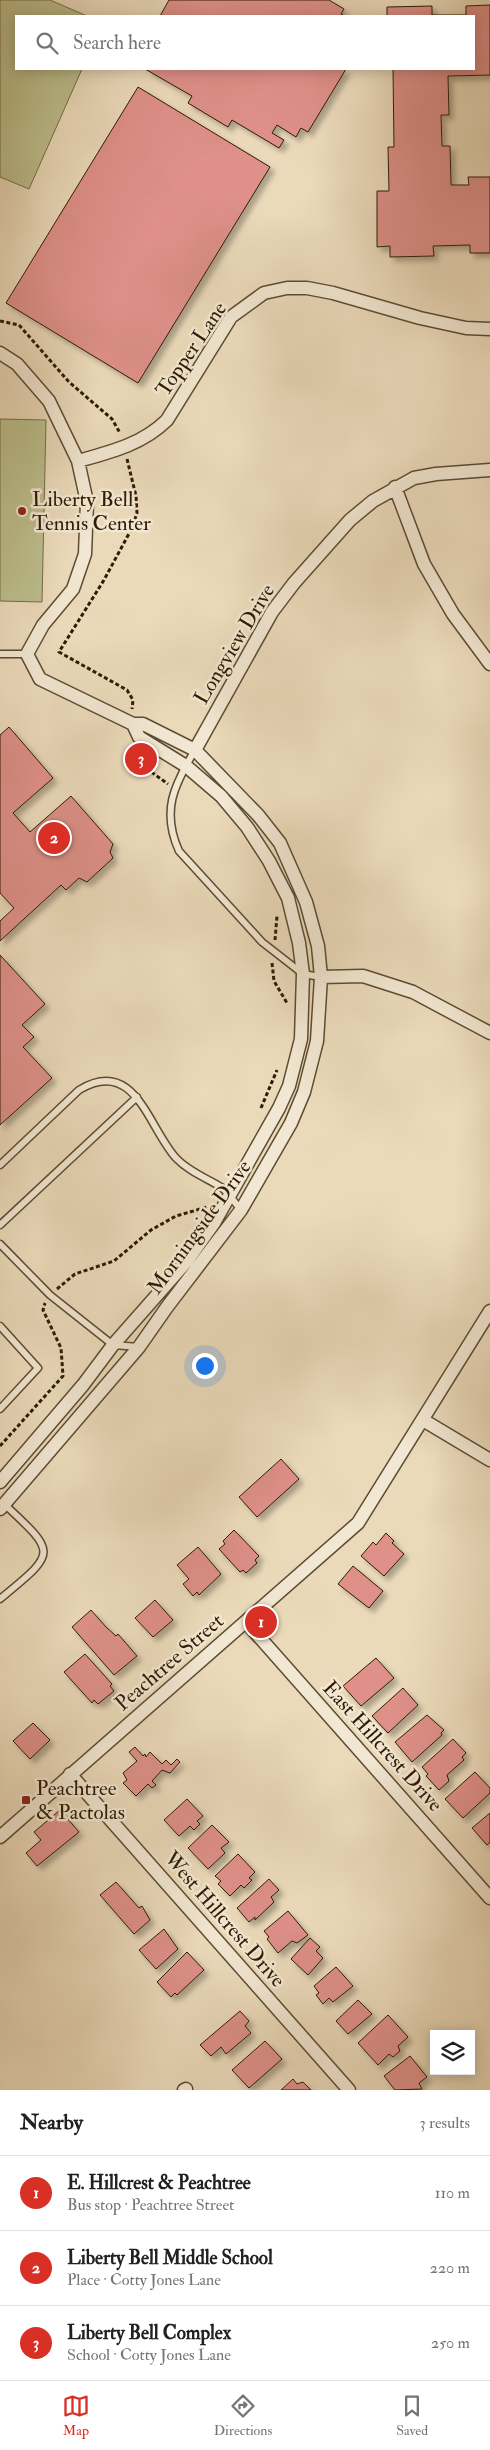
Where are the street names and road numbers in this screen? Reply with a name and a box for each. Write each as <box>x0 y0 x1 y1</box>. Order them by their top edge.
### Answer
street label: Topper Lane <box>150 296 233 402</box>
street label: Longview Drive <box>188 579 281 709</box>
street label: Morningside Drive <box>142 1155 257 1300</box>
street label: Peachtree Street <box>109 1608 230 1717</box>
street label: East Hillcrest Drive <box>317 1675 449 1818</box>
street label: West Hillcrest Drive <box>157 1845 291 1993</box>

